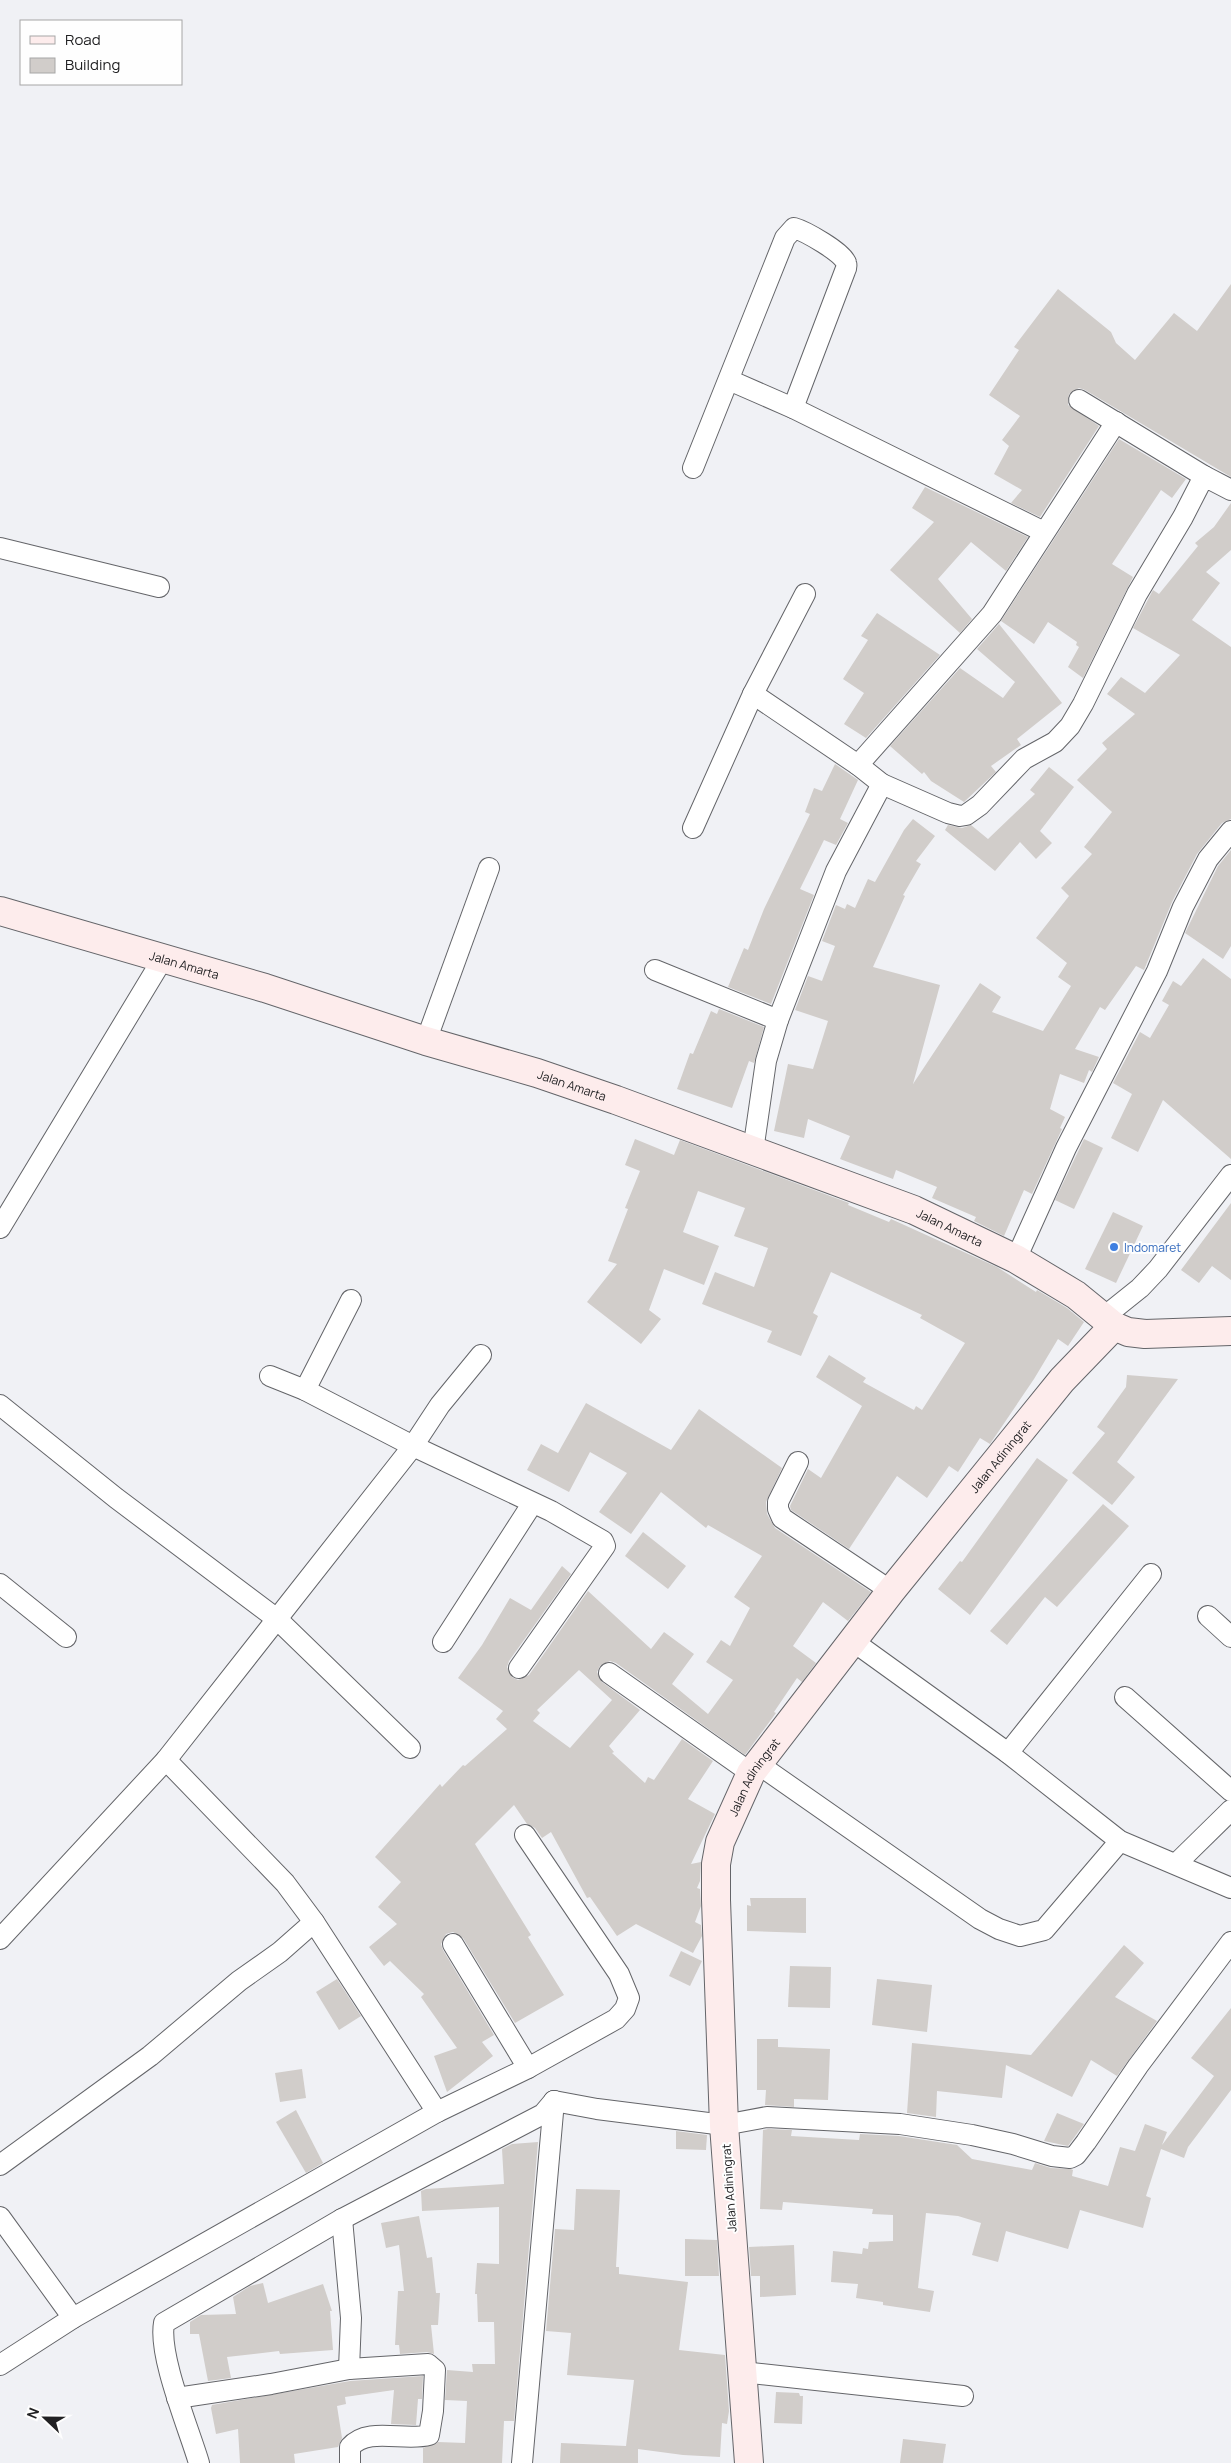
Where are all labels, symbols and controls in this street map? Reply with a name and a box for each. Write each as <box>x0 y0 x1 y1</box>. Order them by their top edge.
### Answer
legend <box>20 20 182 85</box>
text: Road <box>65 29 101 50</box>
text: Building <box>65 54 120 75</box>
street label: Jalan Amarta <box>148 946 221 983</box>
street label: Jalan Amarta <box>535 1065 609 1105</box>
street label: Jalan Amarta <box>914 1204 986 1250</box>
place label: Indomaret <box>1124 1239 1181 1256</box>
marker: Indomaret <box>1108 1241 1120 1253</box>
street label: Jalan Adiningrat <box>966 1416 1035 1496</box>
street label: Jalan Adiningrat <box>724 1734 784 1819</box>
street label: Jalan Adiningrat <box>717 2143 741 2233</box>
north arrow <box>20 2393 70 2443</box>
text: N <box>22 2405 43 2421</box>

